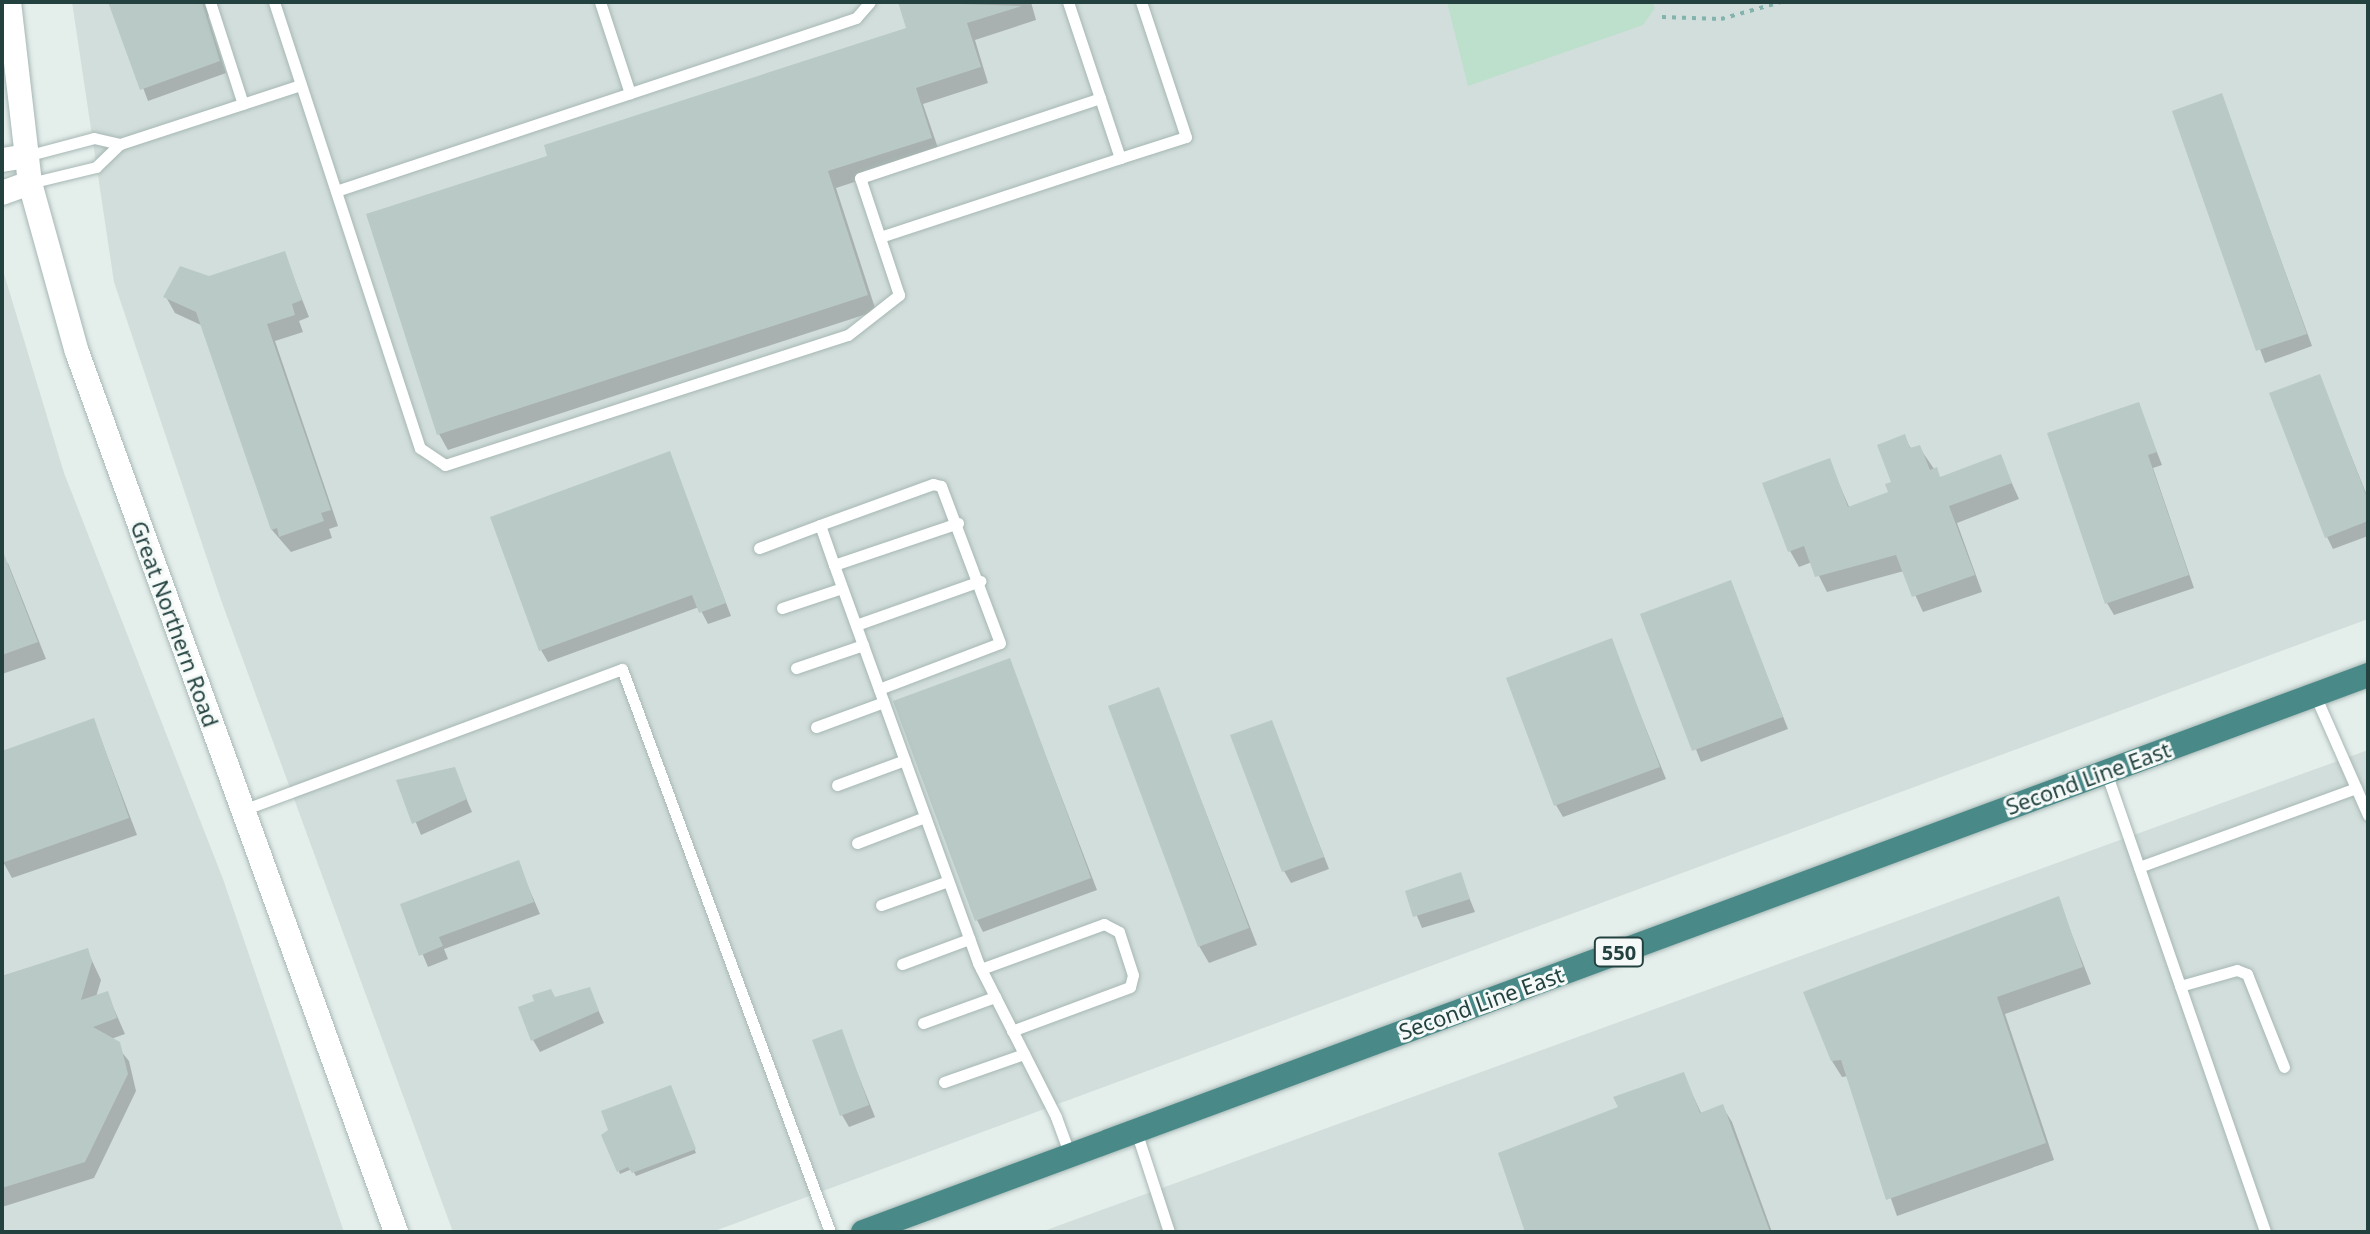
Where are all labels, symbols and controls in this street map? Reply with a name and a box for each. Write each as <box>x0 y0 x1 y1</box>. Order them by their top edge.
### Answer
street label: Great Northern Road <box>125 517 225 731</box>
street label: Second Line East <box>2002 736 2174 820</box>
road number: 550 <box>1593 936 1645 968</box>
street label: Second Line East <box>1395 961 1567 1045</box>

